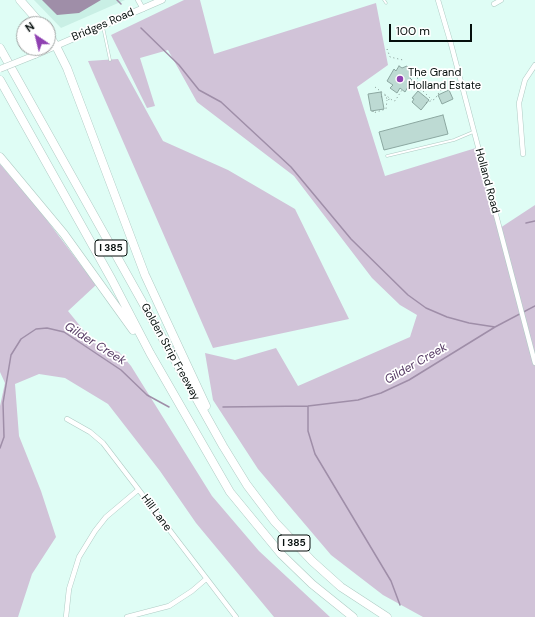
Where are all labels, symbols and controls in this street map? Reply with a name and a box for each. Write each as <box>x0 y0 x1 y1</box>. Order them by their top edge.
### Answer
street label: Bridges Road <box>70 6 136 44</box>
north arrow <box>16 16 56 56</box>
scale bar <box>391 16 474 42</box>
text: N <box>22 19 37 35</box>
text: 100 m <box>396 23 430 39</box>
place label: The Grand Holland Estate <box>408 66 481 92</box>
marker: The Grand Holland Estate <box>395 74 405 84</box>
street label: Holland Road <box>472 147 502 215</box>
road number: I 385 <box>95 240 127 256</box>
street label: Golden Strip Freeway <box>138 301 202 403</box>
water label: Gilder Creek <box>62 319 128 369</box>
water label: Gilder Creek <box>382 340 450 388</box>
street label: Hill Lane <box>138 492 174 534</box>
road number: I 385 <box>278 535 310 551</box>

